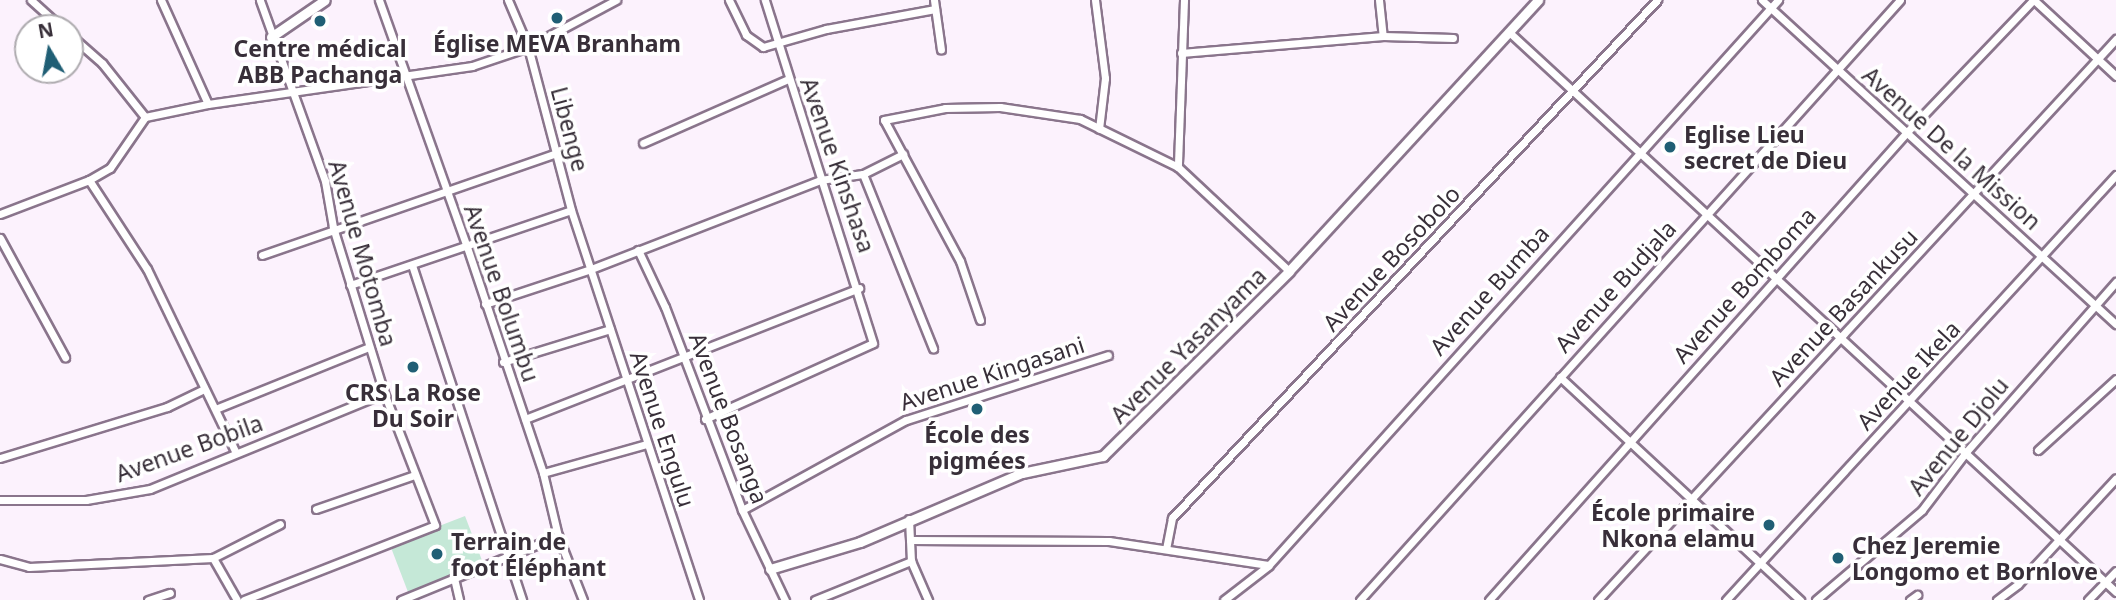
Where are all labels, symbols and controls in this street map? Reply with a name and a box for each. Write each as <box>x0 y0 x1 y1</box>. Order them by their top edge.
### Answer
marker: Église MEVA Branham <box>549 10 565 26</box>
marker: Centre médical ABB Pachanga <box>310 11 330 31</box>
north arrow <box>14 14 84 84</box>
text: N <box>36 16 56 44</box>
place label: Église MEVA Branham <box>433 29 681 57</box>
place label: Centre médical ABB Pachanga <box>233 34 407 88</box>
street label: Avenue De la Mission <box>1857 61 2047 235</box>
street label: Avenue Kinshasa <box>795 74 881 256</box>
street label: Libenge <box>545 84 595 174</box>
place label: Eglise Lieu secret de Dieu <box>1684 120 1847 174</box>
marker: Eglise Lieu secret de Dieu <box>1662 139 1678 155</box>
street label: Avenue Motomba <box>323 157 403 349</box>
street label: Avenue Bosobolo <box>1317 180 1465 336</box>
street label: Avenue Bolumbu <box>459 201 545 385</box>
street label: Avenue Bomboma <box>1667 202 1821 368</box>
street label: Avenue Budjala <box>1549 214 1681 358</box>
street label: Avenue Bumba <box>1424 220 1554 360</box>
street label: Avenue Basankusu <box>1763 223 1923 391</box>
street label: Avenue Yasanyama <box>1104 261 1272 429</box>
street label: Avenue Ikela <box>1851 315 1965 435</box>
street label: Avenue Bosanga <box>684 329 774 507</box>
street label: Avenue Kingasani <box>896 330 1088 416</box>
street label: Avenue Engulu <box>625 348 701 510</box>
marker: CRS La Rose Du Soir <box>405 359 421 375</box>
street label: Avenue Djolu <box>1902 372 2014 500</box>
place label: CRS La Rose Du Soir <box>345 378 481 432</box>
marker: École des pigmées <box>969 401 985 417</box>
street label: Avenue Bobila <box>112 409 266 487</box>
place label: École des pigmées <box>924 420 1030 474</box>
place label: École primaire Nkona elamu <box>1591 498 1755 552</box>
marker: École primaire Nkona elamu <box>1761 517 1777 533</box>
place label: Terrain de foot Éléphant <box>451 527 606 581</box>
place label: Chez Jeremie Longomo et Bornlove <box>1852 531 2098 585</box>
marker: Terrain de foot Éléphant <box>429 546 445 562</box>
marker: Chez Jeremie Longomo et Bornlove <box>1830 550 1846 566</box>

